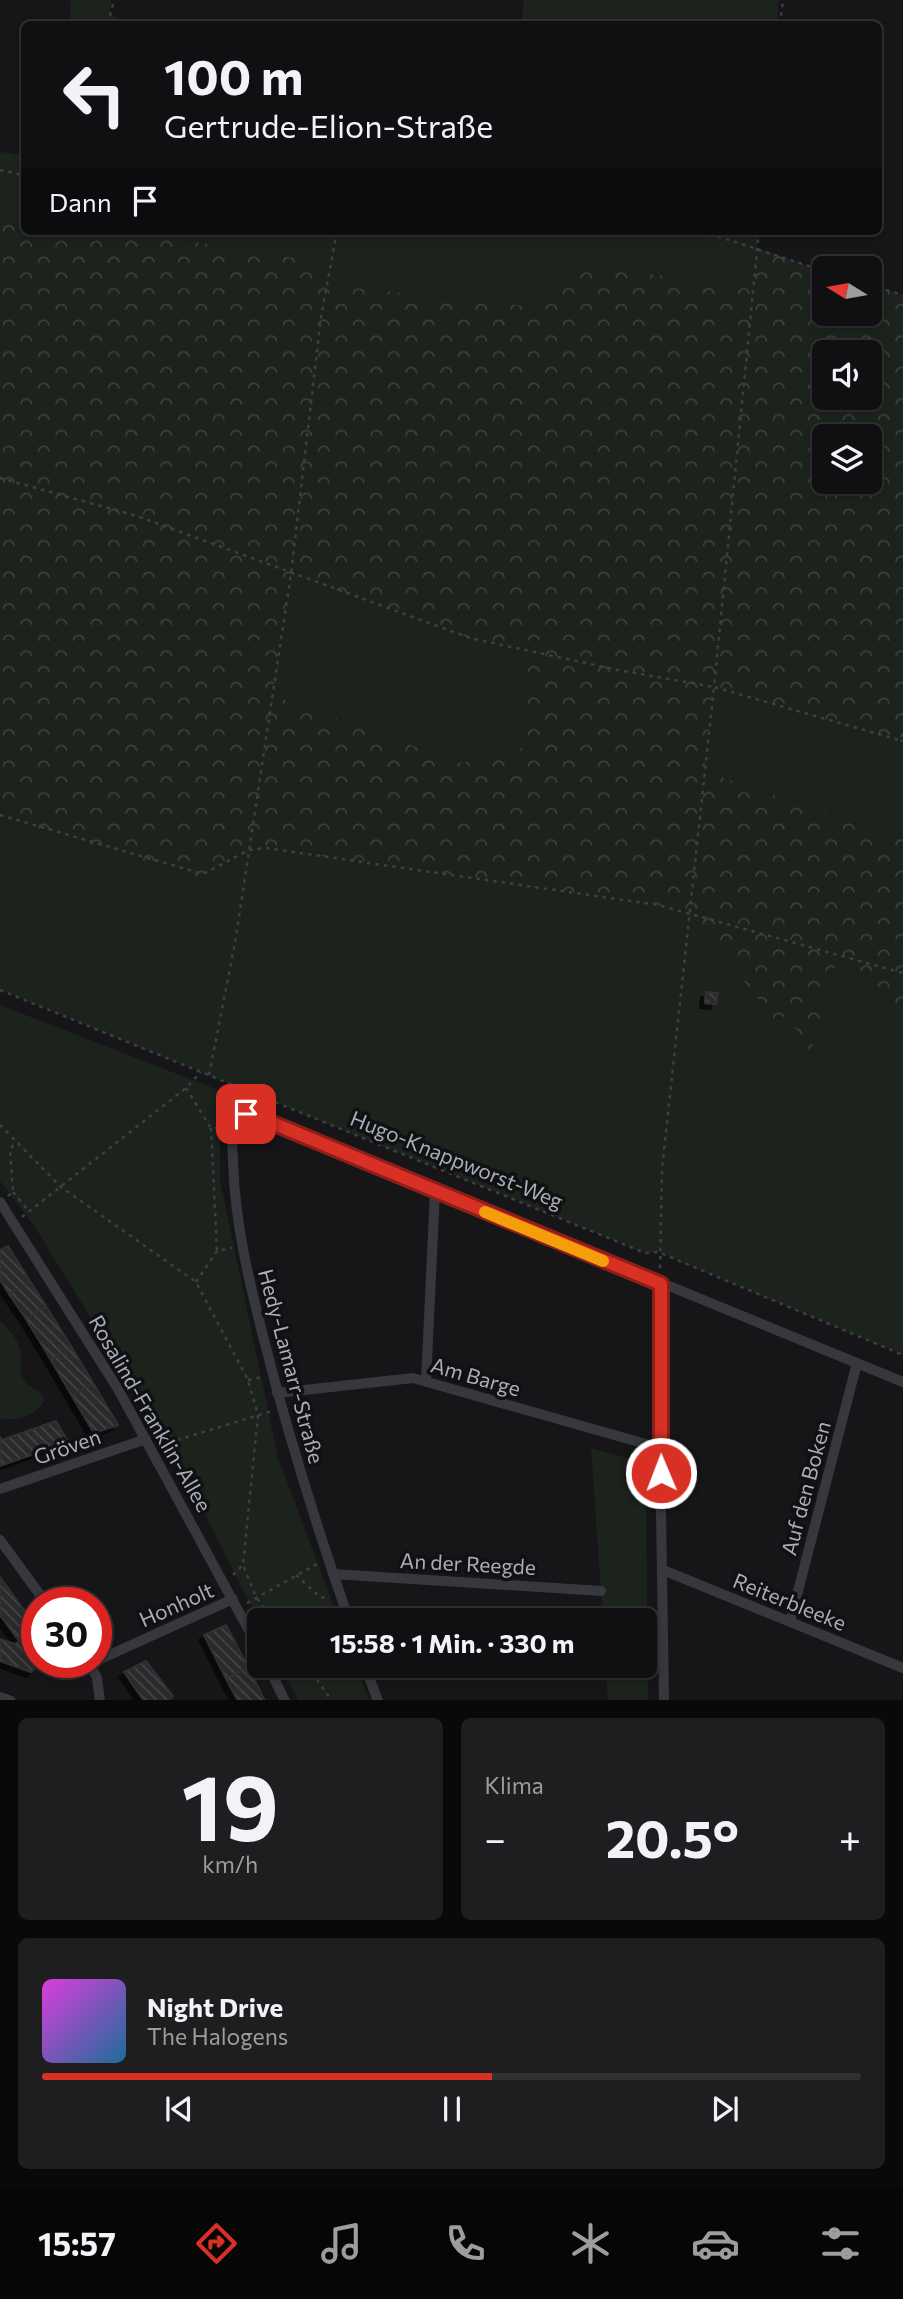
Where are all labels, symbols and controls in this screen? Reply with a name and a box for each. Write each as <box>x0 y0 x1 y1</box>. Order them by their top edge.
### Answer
text: 100 m <box>164 45 303 105</box>
icon: left <box>49 49 140 140</box>
text: Gertrude-Elion-Straße <box>164 105 493 145</box>
icon: arrive <box>126 182 164 220</box>
text: Dann <box>49 186 112 217</box>
north arrow <box>812 256 882 326</box>
map controls <box>812 256 882 494</box>
button: sound <box>812 340 882 410</box>
button: layers <box>812 424 882 494</box>
pin <box>216 1084 276 1144</box>
icon: arrive <box>227 1095 265 1133</box>
street label: Hugo-Knappworst-Weg <box>347 1105 567 1213</box>
street label: Hedy-Lamarr-Straße <box>254 1266 330 1466</box>
street label: Rosalind-Franklin-Allee <box>84 1310 218 1516</box>
street label: Am Barge <box>428 1351 524 1401</box>
street label: Auf den Boken <box>775 1418 835 1558</box>
street label: Gröven <box>30 1423 104 1469</box>
position arrow <box>624 1436 698 1510</box>
street label: An der Reegde <box>399 1547 537 1579</box>
street label: Reiterbleeke <box>730 1567 850 1635</box>
street label: Honholt <box>135 1577 217 1631</box>
speed limit sign: 30 <box>21 1587 112 1678</box>
text: 15:58 · 1 Min. · 330 m <box>330 1627 574 1658</box>
text: 19 <box>182 1748 279 1860</box>
text: Klima <box>485 1771 544 1799</box>
text: 20.5° <box>606 1805 739 1869</box>
text: − <box>485 1814 506 1861</box>
text: + <box>839 1814 861 1861</box>
text: km/h <box>202 1850 258 1878</box>
text: Night Drive <box>147 1991 283 2022</box>
text: The Halogens <box>147 2022 288 2050</box>
icon: previous <box>160 2090 198 2128</box>
icon: pause <box>433 2090 471 2128</box>
icon: next <box>706 2090 744 2128</box>
icon: directions <box>192 2219 241 2268</box>
icon: music <box>317 2219 366 2268</box>
icon: phone <box>441 2219 490 2268</box>
icon: climate <box>566 2219 615 2268</box>
icon: car <box>691 2219 740 2268</box>
icon: filters <box>816 2219 865 2268</box>
text: 15:57 <box>38 2223 116 2263</box>

